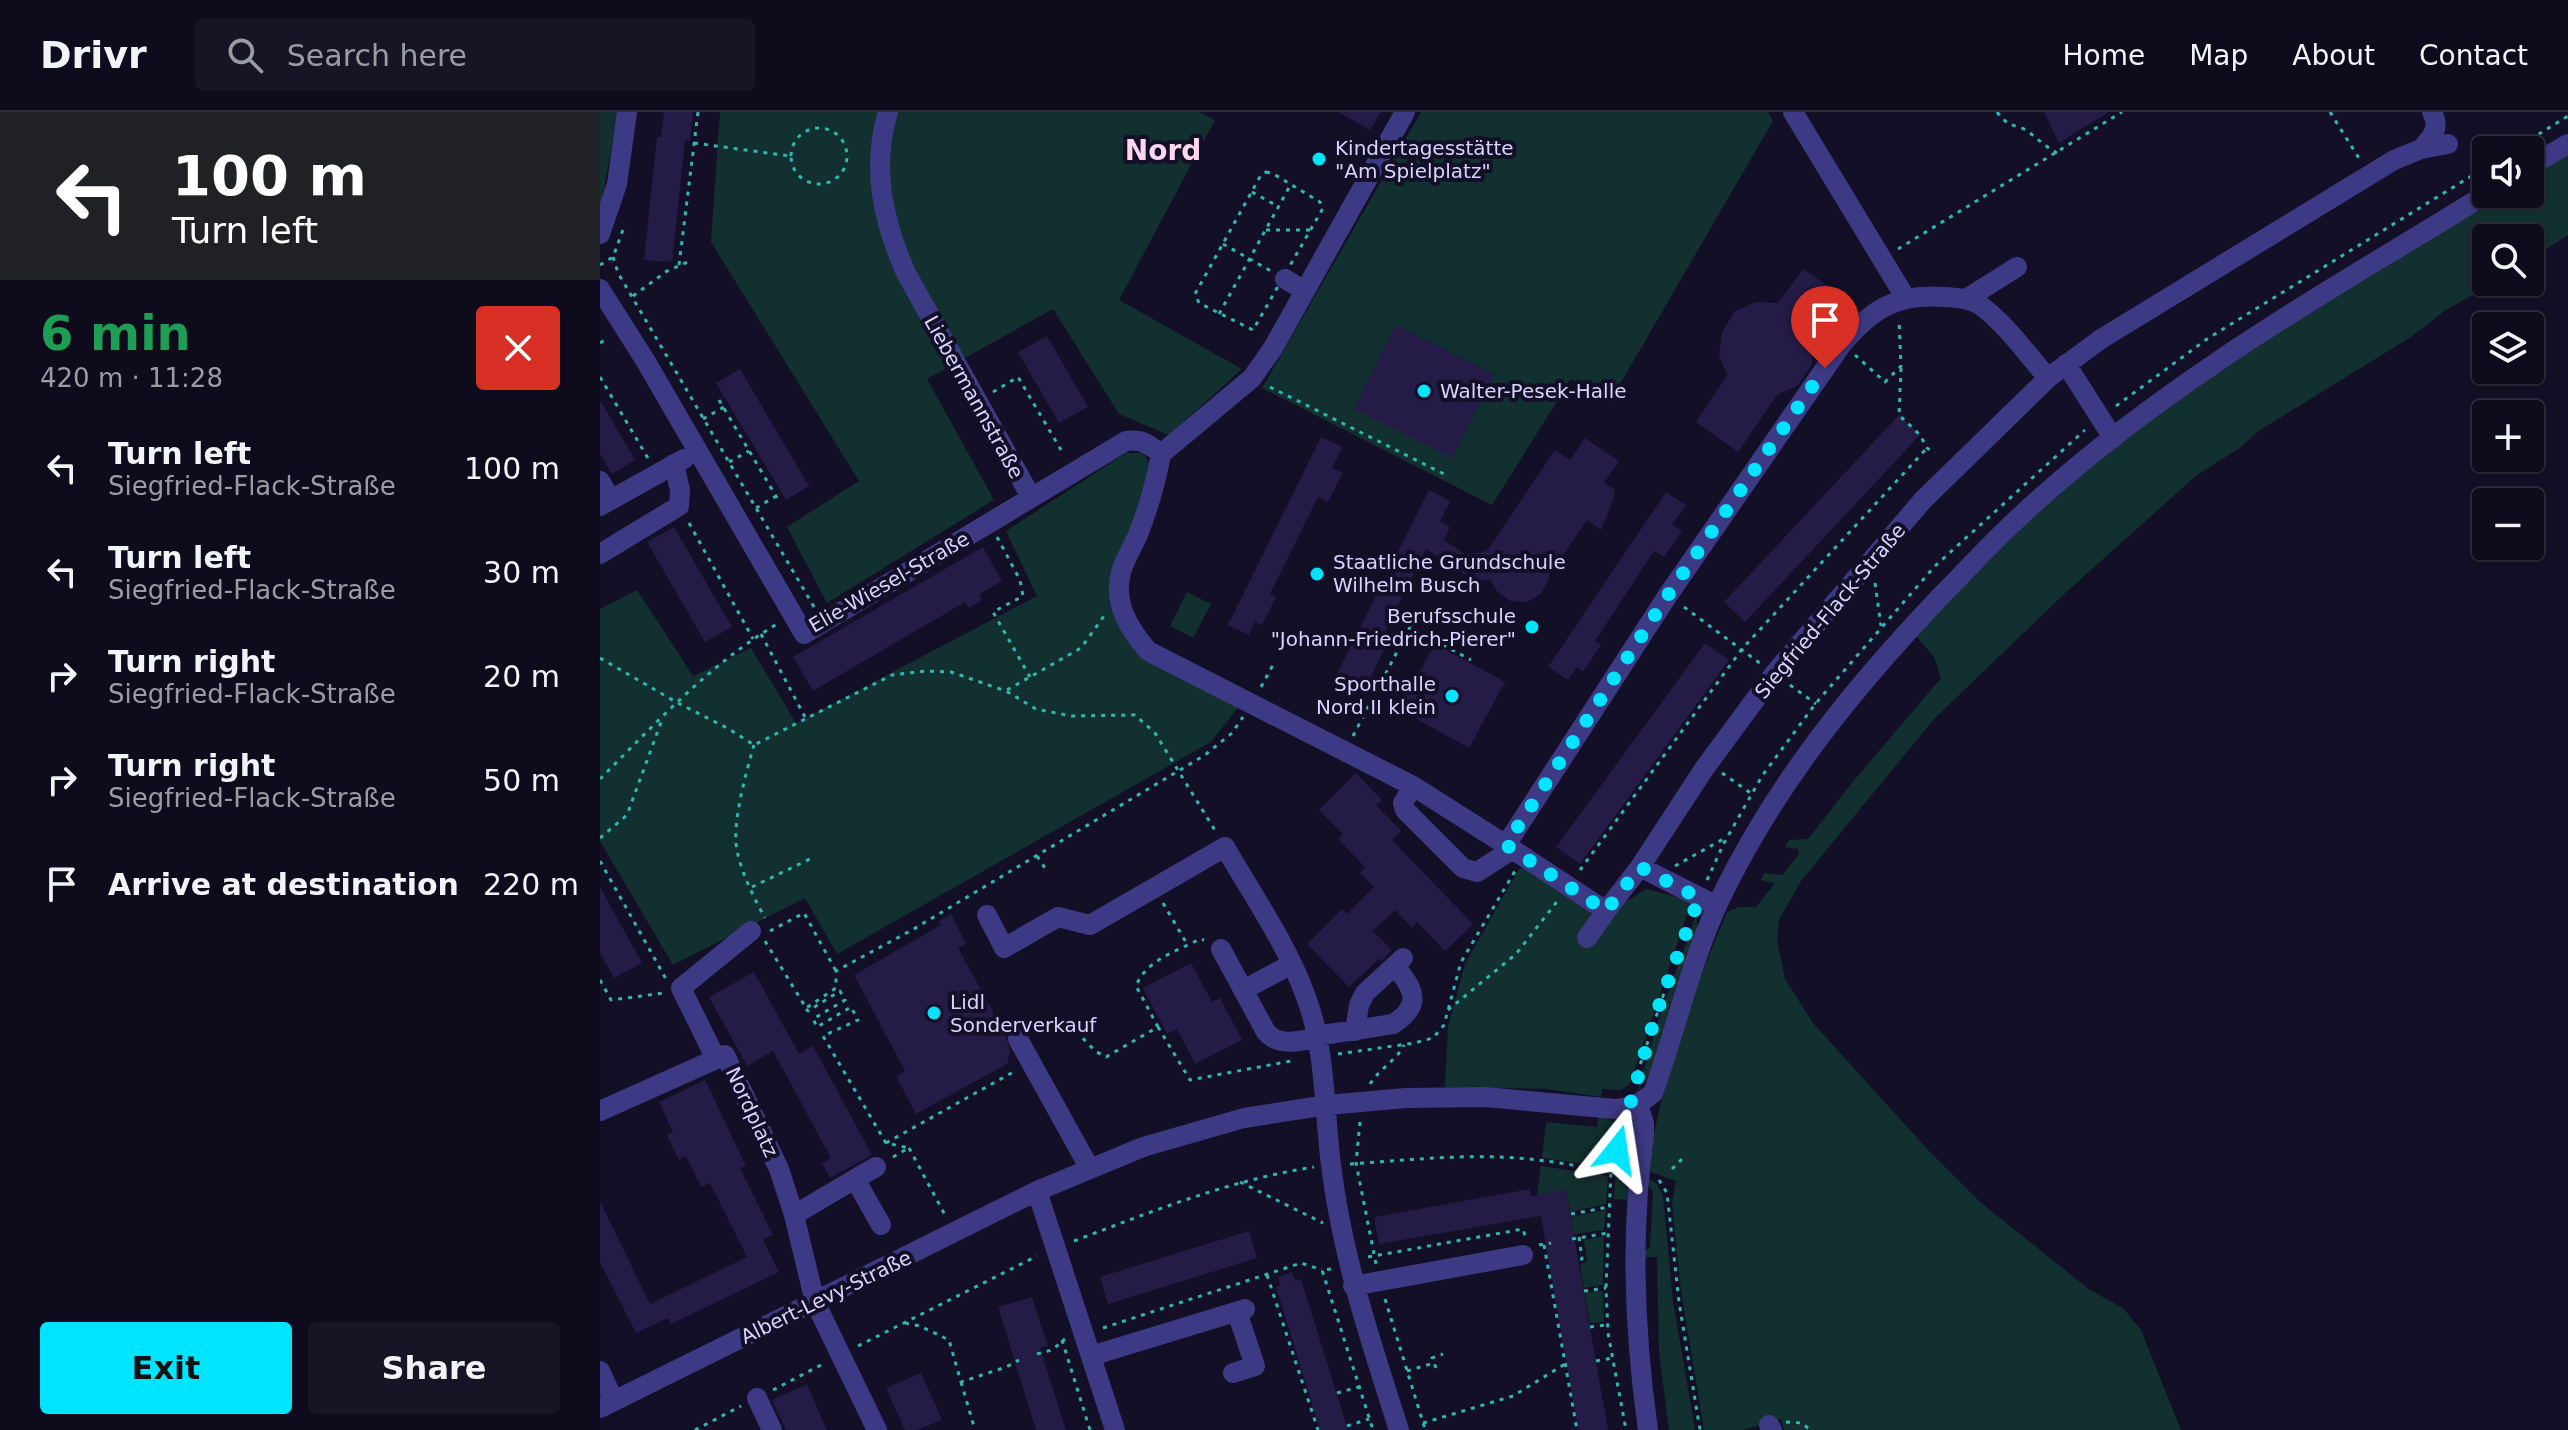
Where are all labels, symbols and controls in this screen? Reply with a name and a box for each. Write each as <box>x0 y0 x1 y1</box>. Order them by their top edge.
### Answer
search box <box>195 19 755 91</box>
text: Drivr <box>40 33 147 77</box>
icon: search <box>223 33 267 77</box>
text: Search here <box>287 38 467 73</box>
text: Home <box>2062 39 2145 72</box>
text: Map <box>2189 39 2248 72</box>
text: About <box>2292 39 2375 72</box>
text: Contact <box>2419 39 2528 72</box>
district label: Nord <box>1125 134 1201 167</box>
place label: Kindertagesstätte "Am Spielplatz" <box>1335 136 1514 183</box>
map controls <box>2472 136 2544 560</box>
button: sound <box>2472 136 2544 208</box>
text: 100 m <box>172 143 367 208</box>
icon: left <box>40 144 144 248</box>
marker: Kindertagesstätte "Am Spielplatz" <box>1310 150 1328 168</box>
text: Turn left <box>172 210 318 251</box>
button: search <box>2472 224 2544 296</box>
pin <box>1791 286 1859 368</box>
icon: arrive <box>1803 298 1847 342</box>
text: 6 min <box>40 305 191 361</box>
button: close <box>476 306 560 390</box>
street label: Liebermannstraße <box>919 311 1029 483</box>
button: layers <box>2472 312 2544 384</box>
text: 420 m · 11:28 <box>40 363 223 393</box>
place label: Walter-Pesek-Halle <box>1440 379 1627 403</box>
marker: Walter-Pesek-Halle <box>1415 382 1433 400</box>
button: + <box>2472 400 2544 472</box>
text: Turn left <box>108 436 251 471</box>
icon: left <box>40 446 84 490</box>
text: 100 m <box>464 451 560 486</box>
text: Siegfried-Flack-Straße <box>108 471 396 501</box>
button: − <box>2472 488 2544 560</box>
street label: Siegfried-Flack-Straße <box>1750 519 1910 703</box>
street label: Elie-Wiesel-Straße <box>805 526 973 638</box>
text: Turn left <box>108 540 251 575</box>
icon: left <box>40 550 84 594</box>
place label: Staatliche Grundschule Wilhelm Busch <box>1333 550 1566 597</box>
text: 30 m <box>483 555 560 590</box>
marker: Staatliche Grundschule Wilhelm Busch <box>1308 565 1326 583</box>
text: Siegfried-Flack-Straße <box>108 575 396 605</box>
place label: Berufsschule "Johann-Friedrich-Pierer" <box>1271 604 1516 651</box>
marker: Berufsschule "Johann-Friedrich-Pierer" <box>1523 618 1541 636</box>
text: Turn right <box>108 644 275 679</box>
icon: right <box>40 654 84 698</box>
text: 20 m <box>483 659 560 694</box>
place label: Sporthalle Nord II klein <box>1316 672 1436 719</box>
text: Siegfried-Flack-Straße <box>108 679 396 709</box>
marker: Sporthalle Nord II klein <box>1443 687 1461 705</box>
text: Turn right <box>108 748 275 783</box>
icon: right <box>40 758 84 802</box>
text: 50 m <box>483 763 560 798</box>
text: Siegfried-Flack-Straße <box>108 783 396 813</box>
icon: arrive <box>40 862 84 906</box>
text: Arrive at destination <box>108 867 459 902</box>
text: 220 m <box>483 867 579 902</box>
place label: Lidl Sonderverkauf <box>950 990 1097 1037</box>
marker: Lidl Sonderverkauf <box>925 1004 943 1022</box>
street label: Nordplatz <box>721 1063 783 1161</box>
position arrow <box>1575 1108 1659 1192</box>
street label: Albert-Levy-Straße <box>737 1245 915 1349</box>
button: Exit <box>40 1322 292 1414</box>
button: Share <box>308 1322 560 1414</box>

